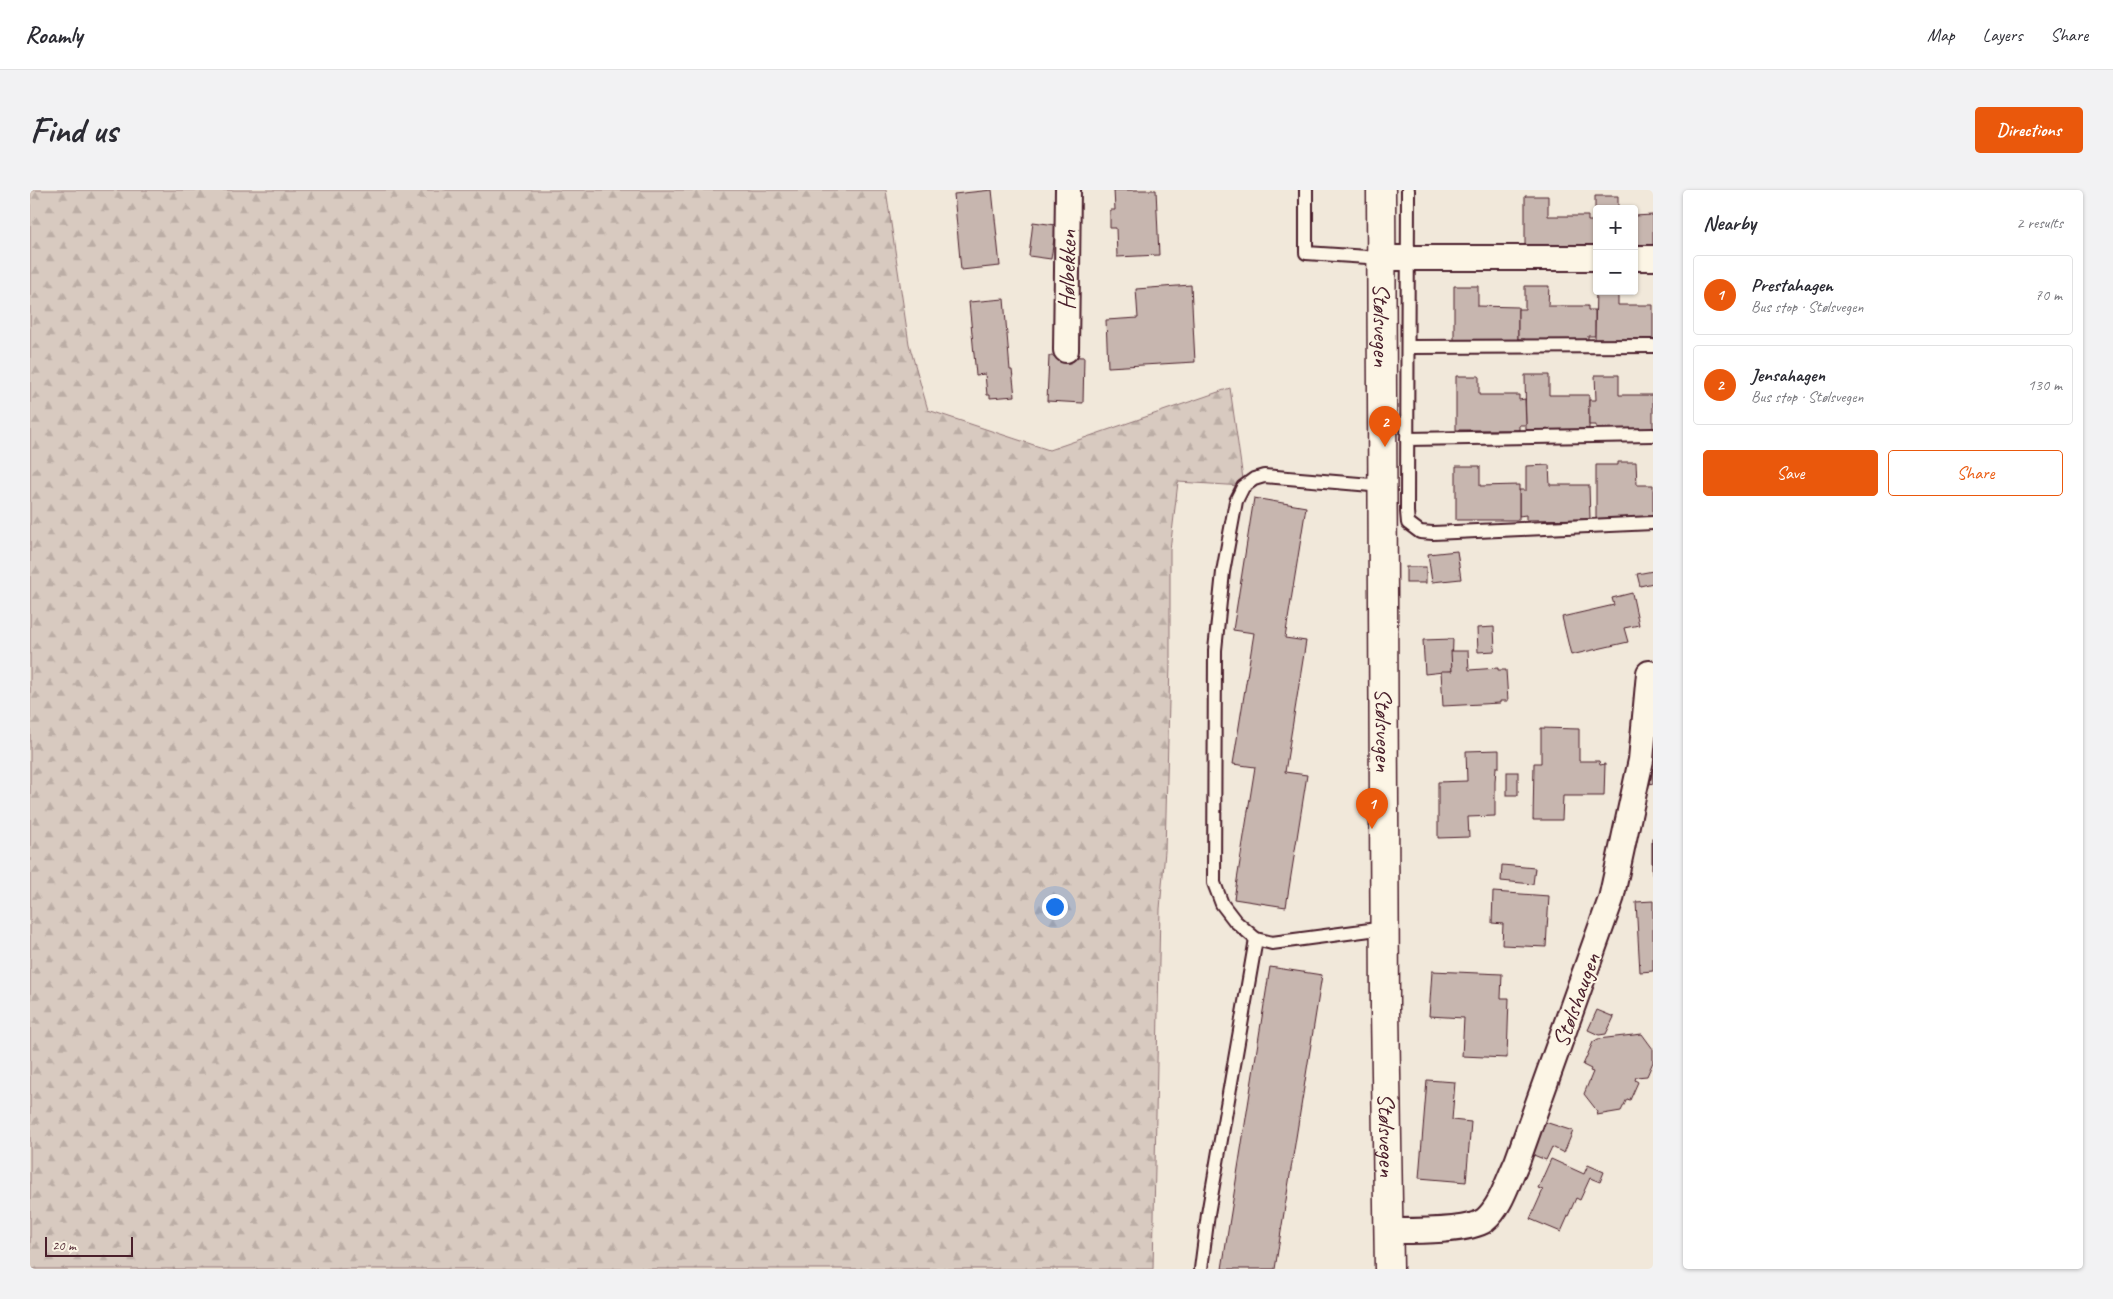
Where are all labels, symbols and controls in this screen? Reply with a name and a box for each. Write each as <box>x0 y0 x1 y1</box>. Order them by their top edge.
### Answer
text: Roamly <box>25 20 82 50</box>
text: Map <box>1927 24 1955 46</box>
text: Layers <box>1983 24 2022 46</box>
text: Share <box>2050 24 2088 46</box>
button: Directions <box>1975 107 2083 153</box>
text: Find us <box>30 108 117 153</box>
map controls <box>1593 205 1638 295</box>
button: + <box>1593 205 1638 250</box>
text: Nearby <box>1703 210 1756 236</box>
text: 2 results <box>2016 213 2063 233</box>
street label: Hølbekken <box>1051 229 1083 310</box>
button: − <box>1593 250 1638 295</box>
text: Prestahagen <box>1751 273 1833 297</box>
street label: Stølsvegen <box>1366 283 1397 367</box>
text: 1 <box>1716 285 1724 305</box>
text: 70 m <box>2035 285 2062 305</box>
text: Bus stop · Stølsvegen <box>1751 297 1864 317</box>
text: Jensahagen <box>1751 363 1825 387</box>
text: 2 <box>1716 375 1724 395</box>
text: 130 m <box>2028 375 2062 395</box>
text: Bus stop · Stølsvegen <box>1751 387 1864 407</box>
pin: 2 <box>1369 406 1401 447</box>
button: Save <box>1703 450 1878 496</box>
button: Share <box>1888 450 2063 496</box>
street label: Stølsvegen <box>1368 688 1399 772</box>
pin: 1 <box>1356 788 1388 829</box>
your location <box>1042 894 1068 920</box>
street label: Stølshaugen <box>1545 949 1607 1051</box>
street label: Stølsvegen <box>1371 1093 1403 1177</box>
scale bar <box>45 1234 132 1257</box>
text: 20 m <box>52 1237 76 1254</box>

